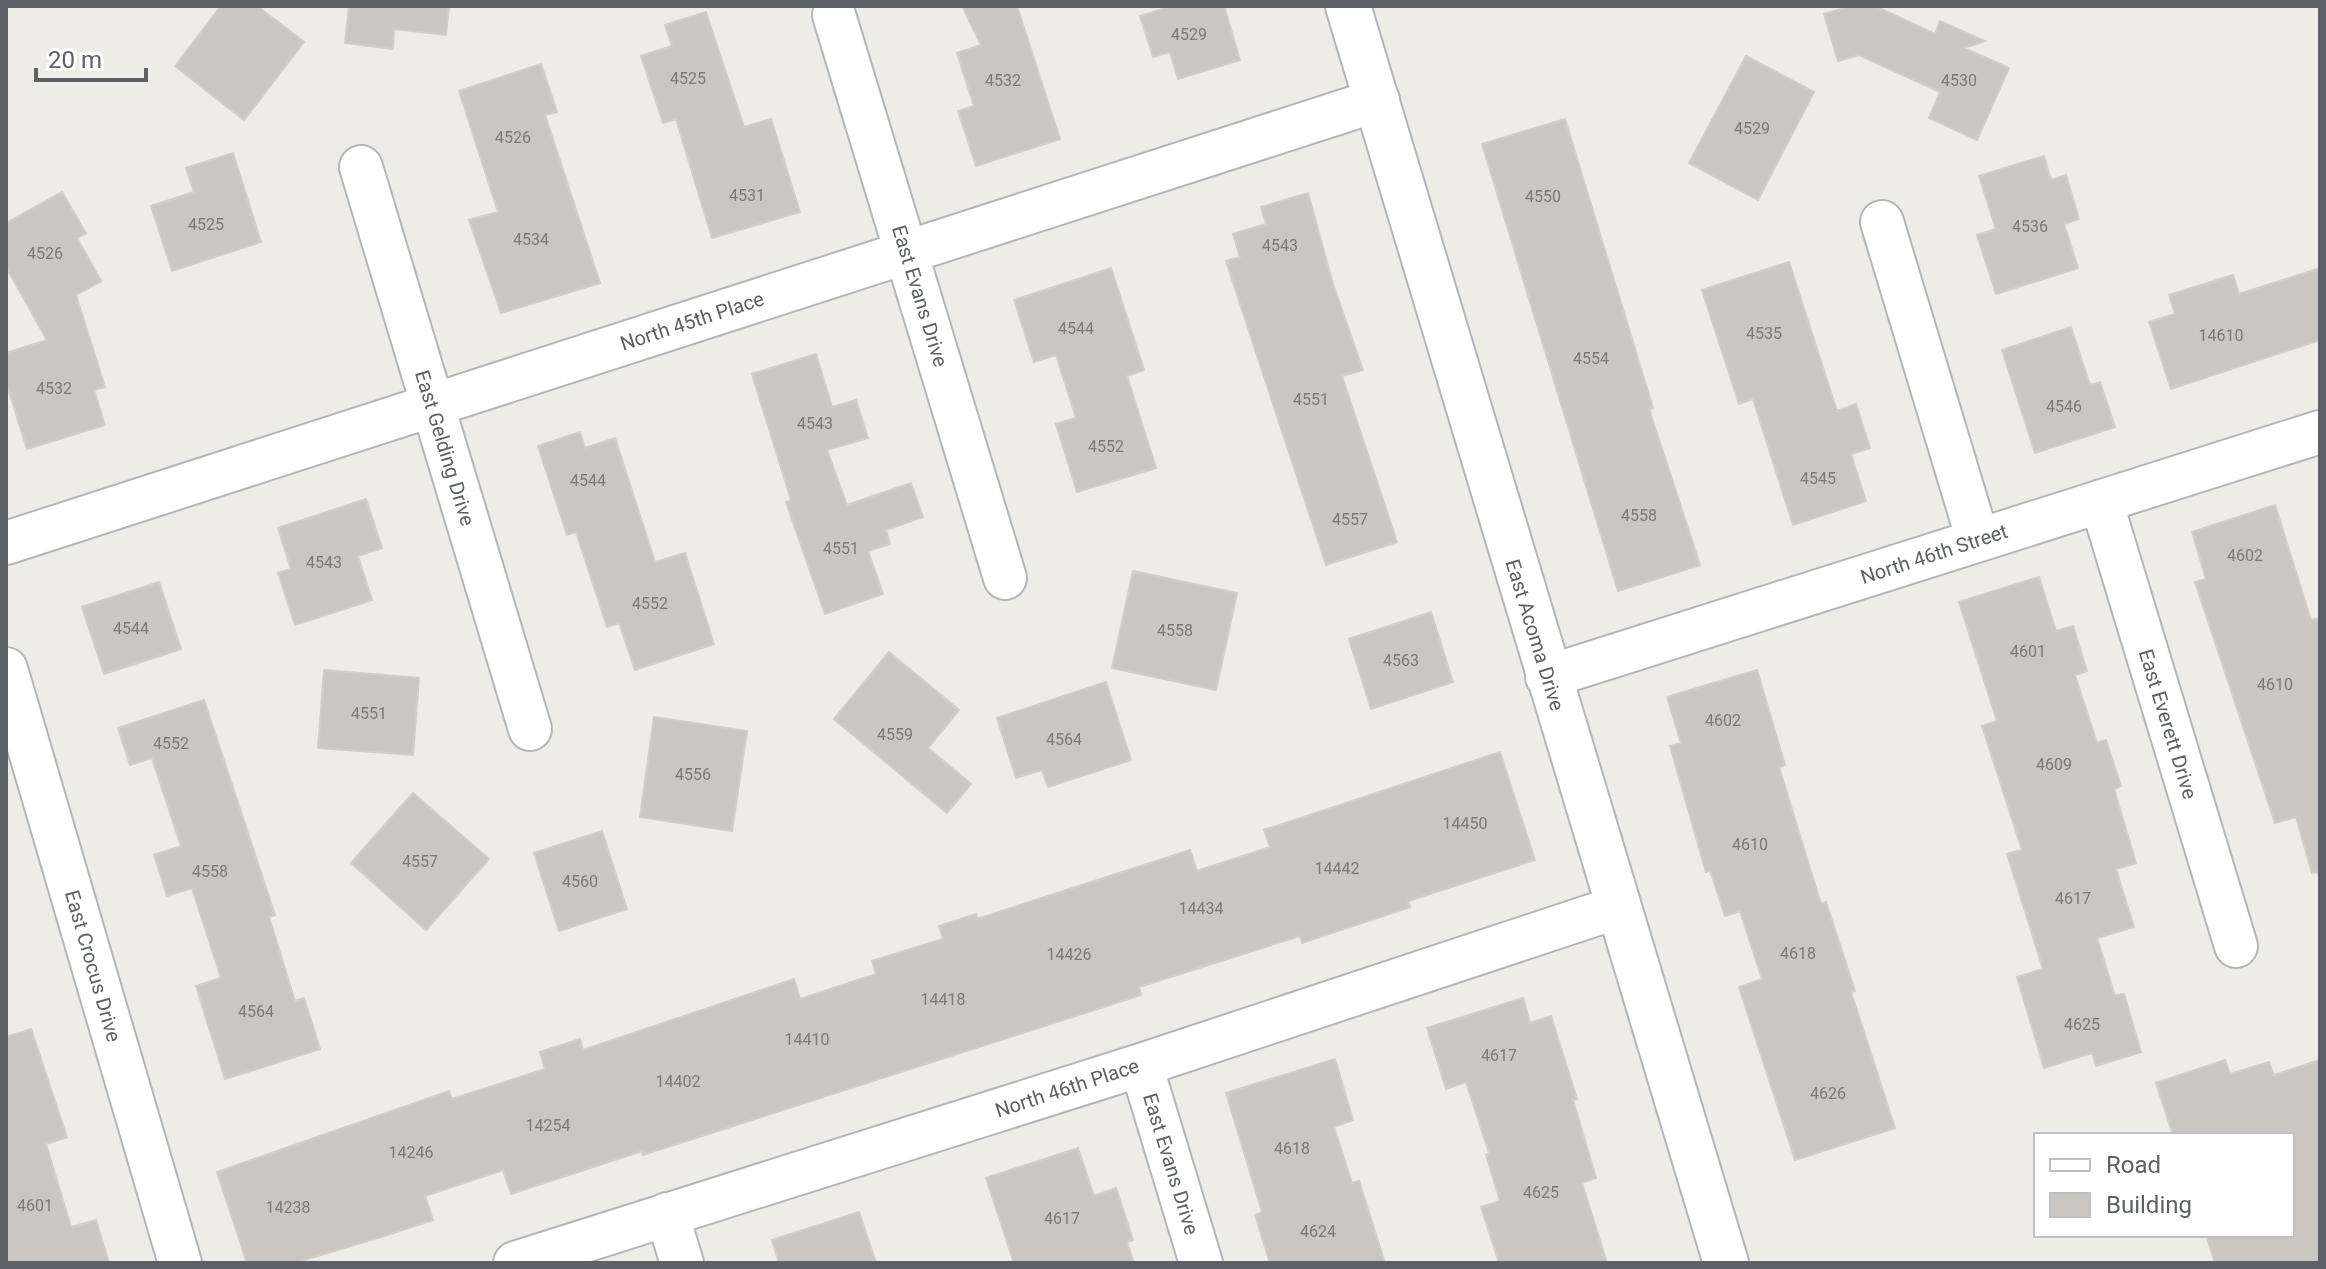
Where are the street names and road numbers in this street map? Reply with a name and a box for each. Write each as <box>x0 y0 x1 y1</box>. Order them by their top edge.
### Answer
street label: East Evans Drive <box>887 222 953 370</box>
street label: North 45th Place <box>617 286 767 356</box>
street label: East Gelding Drive <box>410 367 480 529</box>
street label: North 46th Street <box>1857 519 2011 589</box>
street label: East Acoma Drive <box>1501 556 1569 714</box>
street label: East Everett Drive <box>2134 646 2202 802</box>
street label: East Crocus Drive <box>60 887 126 1045</box>
street label: North 46th Place <box>992 1053 1142 1123</box>
street label: East Evans Drive <box>1138 1090 1204 1238</box>

